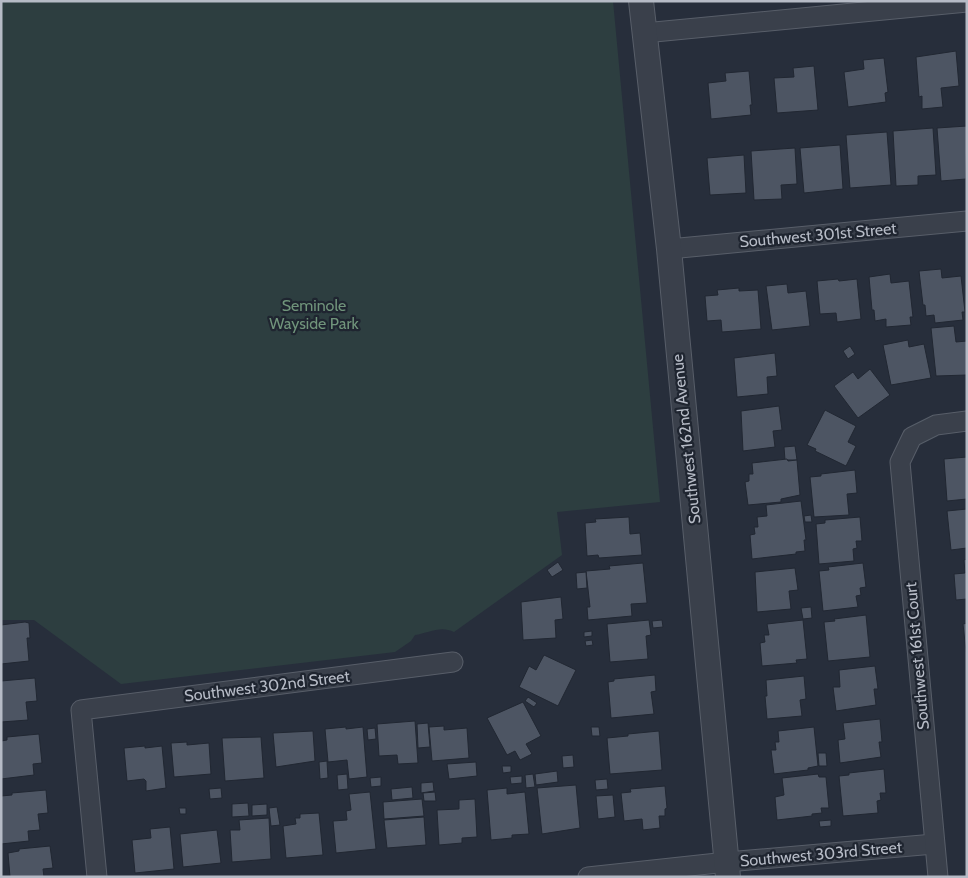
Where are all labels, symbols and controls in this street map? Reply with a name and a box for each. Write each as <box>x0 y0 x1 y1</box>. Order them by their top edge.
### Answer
street label: Southwest 301st Street <box>739 219 898 251</box>
park label: Seminole Wayside Park <box>269 296 360 333</box>
street label: Southwest 162nd Avenue <box>668 353 704 525</box>
street label: Southwest 161st Court <box>901 581 933 731</box>
street label: Southwest 302nd Street <box>183 666 351 706</box>
street label: Southwest 303rd Street <box>739 837 903 871</box>

